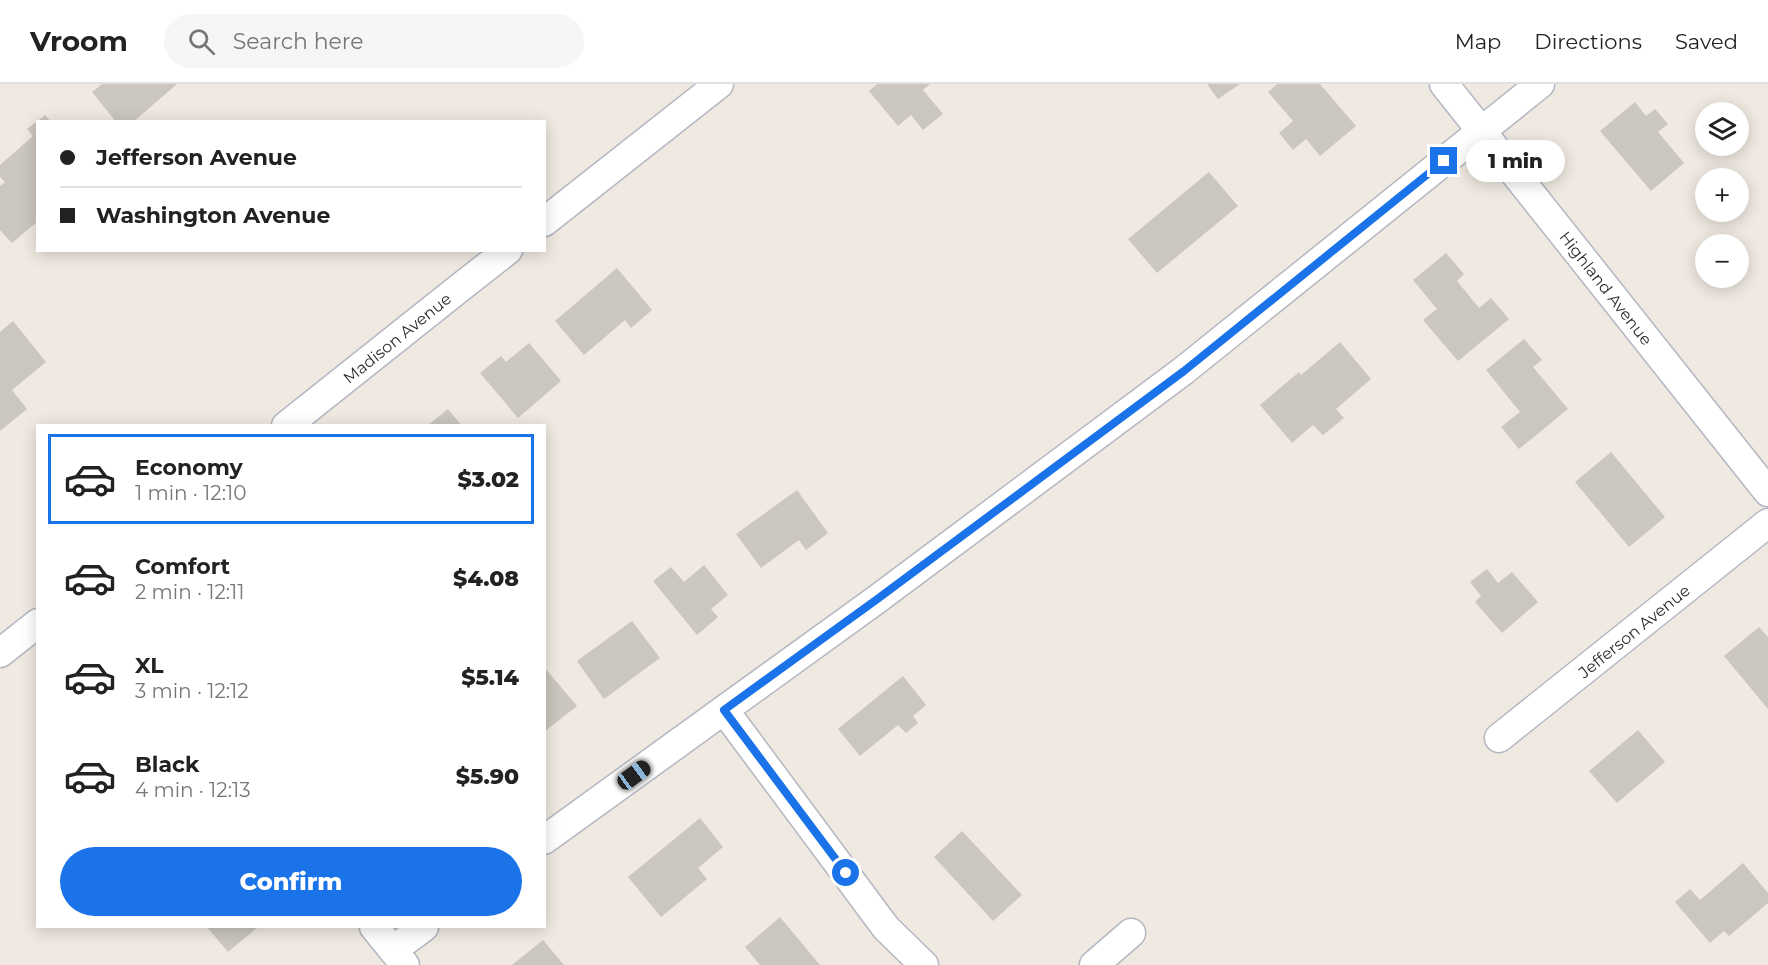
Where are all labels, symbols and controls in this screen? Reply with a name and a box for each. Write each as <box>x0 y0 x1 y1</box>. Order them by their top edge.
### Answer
search box <box>164 14 584 68</box>
text: Vroom <box>30 24 128 58</box>
icon: search <box>185 25 218 58</box>
text: Search here <box>233 28 364 55</box>
text: Map <box>1455 29 1501 54</box>
text: Directions <box>1534 29 1642 54</box>
text: Saved <box>1675 29 1738 54</box>
map controls <box>1695 102 1749 288</box>
button: layers <box>1695 102 1749 156</box>
callout: 1 min <box>1465 140 1564 182</box>
text: Jefferson Avenue <box>96 144 297 171</box>
route end <box>1430 147 1457 174</box>
text: 1 min <box>1488 149 1543 173</box>
button: + <box>1695 168 1749 222</box>
text: Washington Avenue <box>96 202 330 229</box>
street label: Highland Avenue <box>1555 228 1656 349</box>
button: − <box>1695 234 1749 288</box>
street label: Madison Avenue <box>340 289 455 388</box>
icon: car <box>63 452 117 506</box>
text: Economy <box>135 454 243 481</box>
text: $3.02 <box>458 466 519 493</box>
text: 1 min · 12:10 <box>135 481 246 505</box>
icon: car <box>63 551 117 605</box>
text: Comfort <box>135 553 230 580</box>
text: $4.08 <box>453 565 519 592</box>
text: 2 min · 12:11 <box>135 580 245 604</box>
street label: Jefferson Avenue <box>1574 581 1694 683</box>
icon: car <box>63 650 117 704</box>
text: XL <box>135 652 164 679</box>
text: $5.14 <box>461 664 519 691</box>
text: 3 min · 12:12 <box>135 679 249 703</box>
icon: car <box>63 749 117 803</box>
text: Black <box>135 751 199 778</box>
car <box>614 757 654 793</box>
text: $5.90 <box>456 763 519 790</box>
text: 4 min · 12:13 <box>135 778 250 802</box>
button: Confirm <box>60 847 522 916</box>
route start <box>832 859 859 886</box>

